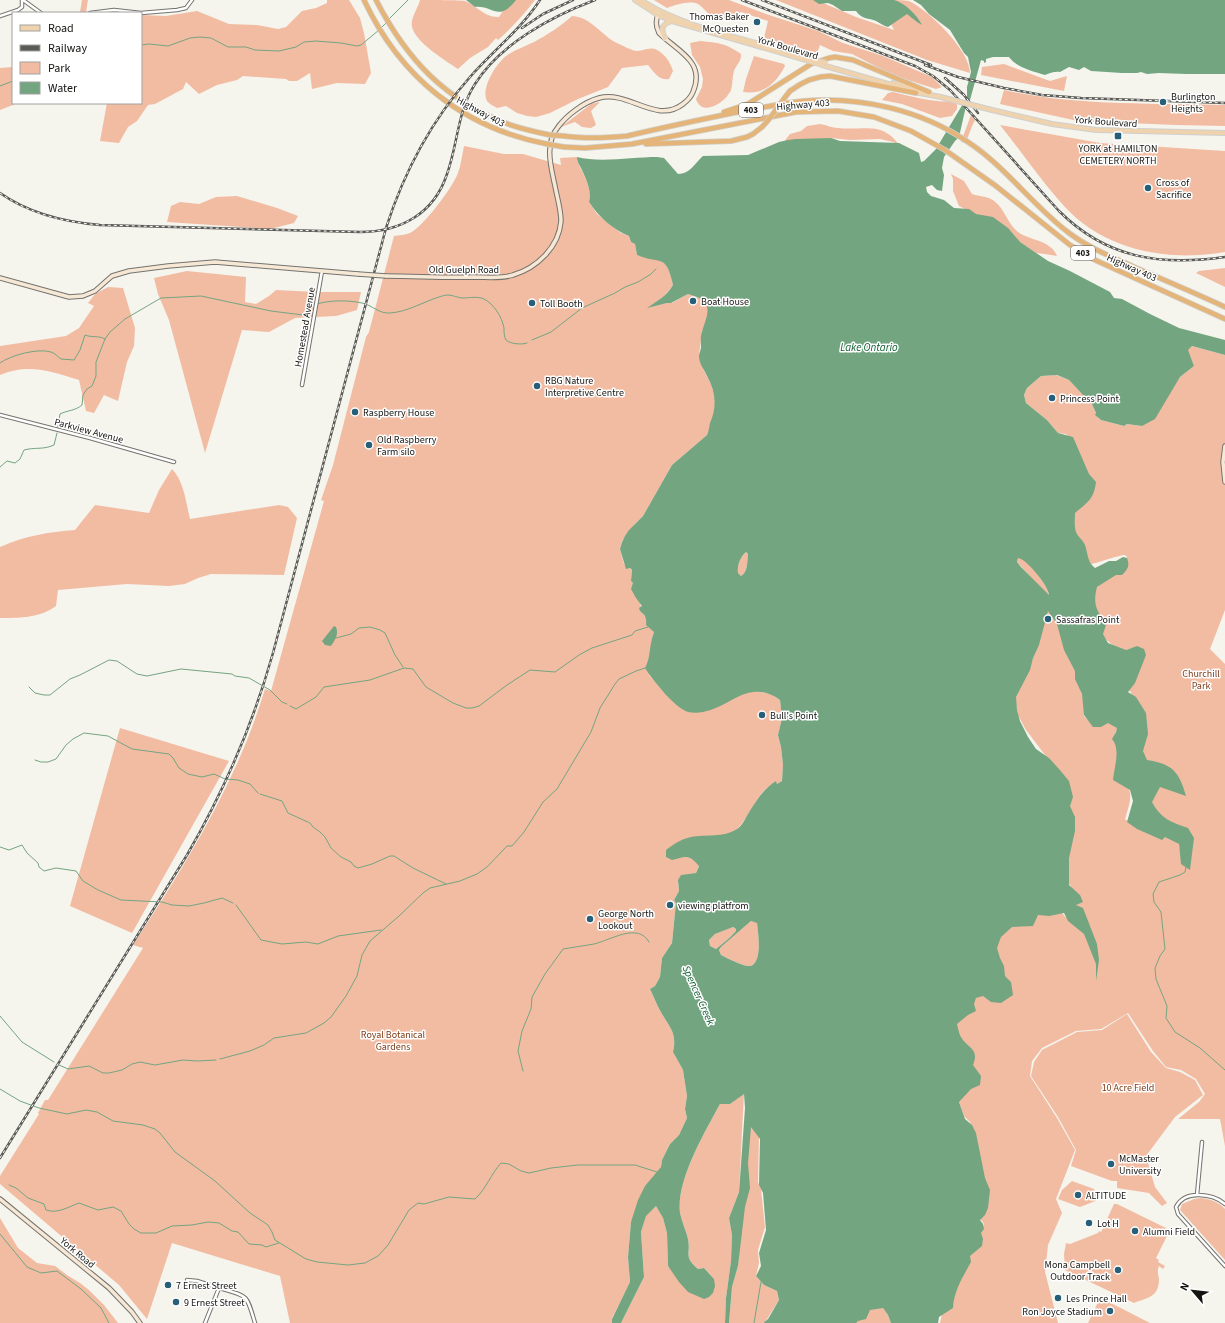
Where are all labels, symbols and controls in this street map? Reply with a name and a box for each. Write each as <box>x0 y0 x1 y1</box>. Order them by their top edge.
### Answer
place label: Thomas Baker McQuesten <box>689 10 750 36</box>
legend <box>12 12 142 104</box>
marker: Thomas Baker McQuesten <box>752 17 762 27</box>
text: Road <box>48 20 74 37</box>
street label: York Boulevard <box>755 32 820 63</box>
text: Railway <box>48 40 87 57</box>
text: Park <box>48 60 70 77</box>
text: Water <box>48 80 78 97</box>
place label: Burlington Heights <box>1171 90 1215 116</box>
street label: Highway 403 <box>454 93 507 131</box>
street label: Highway 403 <box>776 96 830 114</box>
marker: Burlington Heights <box>1158 97 1168 107</box>
road number: 403 <box>739 103 763 117</box>
street label: York Boulevard <box>1073 113 1138 131</box>
marker: YORK at HAMILTON CEMETERY NORTH <box>1113 131 1123 141</box>
place label: YORK at HAMILTON CEMETERY NORTH <box>1078 142 1157 168</box>
place label: Cross of Sacrifice <box>1156 176 1192 202</box>
marker: Cross of Sacrifice <box>1143 183 1153 193</box>
road number: 403 <box>1071 246 1095 260</box>
street label: Highway 403 <box>1104 251 1159 285</box>
street label: Old Guelph Road <box>429 263 499 277</box>
street label: Homestead Avenue <box>291 286 319 368</box>
place label: Boat House <box>701 295 749 309</box>
marker: Boat House <box>688 296 698 306</box>
place label: Toll Booth <box>540 297 583 311</box>
marker: Toll Booth <box>527 298 537 308</box>
water label: Lake Ontario <box>840 340 898 355</box>
place label: RBG Nature Interpretive Centre <box>545 374 624 400</box>
marker: RBG Nature Interpretive Centre <box>532 381 542 391</box>
place label: Princess Point <box>1060 392 1120 406</box>
marker: Princess Point <box>1047 393 1057 403</box>
place label: Raspberry House <box>363 406 434 420</box>
marker: Raspberry House <box>350 407 360 417</box>
street label: Parkview Avenue <box>53 415 125 447</box>
place label: Old Raspberry Farm silo <box>377 433 437 459</box>
marker: Old Raspberry Farm silo <box>364 440 374 450</box>
place label: Sassafras Point <box>1056 613 1120 627</box>
marker: Sassafras Point <box>1043 614 1053 624</box>
park label: Churchill Park <box>1182 667 1220 693</box>
place label: Bull's Point <box>770 709 818 723</box>
marker: Bull's Point <box>757 710 767 720</box>
place label: viewing platfrom <box>678 899 749 913</box>
marker: viewing platfrom <box>665 900 675 910</box>
place label: George North Lookout <box>598 907 654 933</box>
marker: George North Lookout <box>585 914 595 924</box>
water label: Spencer Creek <box>679 963 719 1028</box>
park label: Royal Botanical Gardens <box>361 1028 426 1054</box>
park label: 10 Acre Field <box>1102 1081 1154 1095</box>
place label: McMaster University <box>1119 1152 1161 1178</box>
marker: McMaster University <box>1106 1159 1116 1169</box>
place label: ALTITUDE <box>1086 1189 1126 1203</box>
marker: ALTITUDE <box>1073 1190 1083 1200</box>
place label: Lot H <box>1097 1217 1119 1231</box>
marker: Lot H <box>1084 1218 1094 1228</box>
place label: Alumni Field <box>1143 1225 1195 1239</box>
marker: Alumni Field <box>1130 1226 1140 1236</box>
street label: York Road <box>56 1233 98 1272</box>
place label: Mona Campbell Outdoor Track <box>1045 1258 1110 1284</box>
marker: Mona Campbell Outdoor Track <box>1113 1265 1123 1275</box>
north arrow <box>1173 1271 1213 1311</box>
place label: 7 Ernest Street <box>176 1279 237 1293</box>
marker: 7 Ernest Street <box>163 1280 173 1290</box>
text: N <box>1176 1280 1193 1293</box>
place label: Les Prince Hall <box>1066 1292 1127 1306</box>
marker: Les Prince Hall <box>1053 1293 1063 1303</box>
place label: 9 Ernest Street <box>184 1296 245 1310</box>
marker: 9 Ernest Street <box>171 1297 181 1307</box>
place label: Ron Joyce Stadium <box>1022 1305 1102 1319</box>
marker: Ron Joyce Stadium <box>1105 1306 1115 1316</box>

